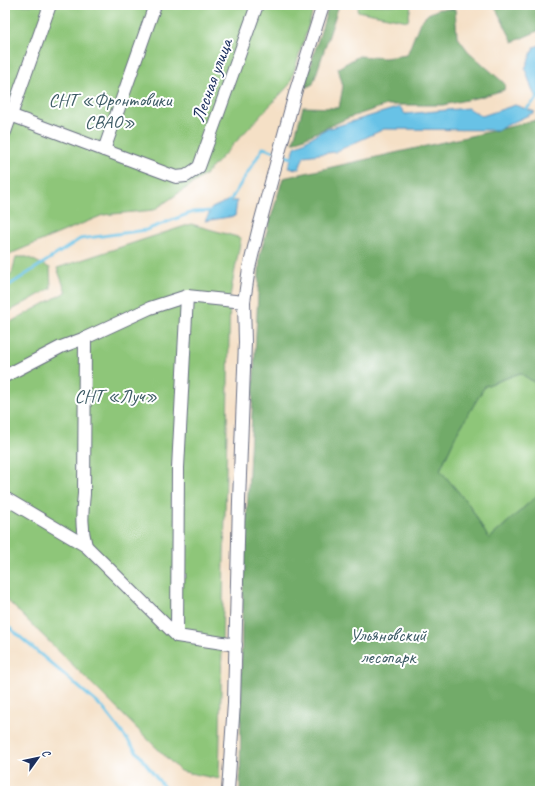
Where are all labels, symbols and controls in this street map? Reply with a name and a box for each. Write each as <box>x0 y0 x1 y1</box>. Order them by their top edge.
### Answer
street label: Лесная улица <box>186 33 239 125</box>
park label: СНТ «Фронтовики СВАО» <box>48 88 173 134</box>
park label: СНТ «Луч» <box>74 384 158 408</box>
park label: Ульяновский лесопарк <box>350 623 427 669</box>
north arrow <box>18 738 58 778</box>
text: С <box>39 746 55 760</box>

